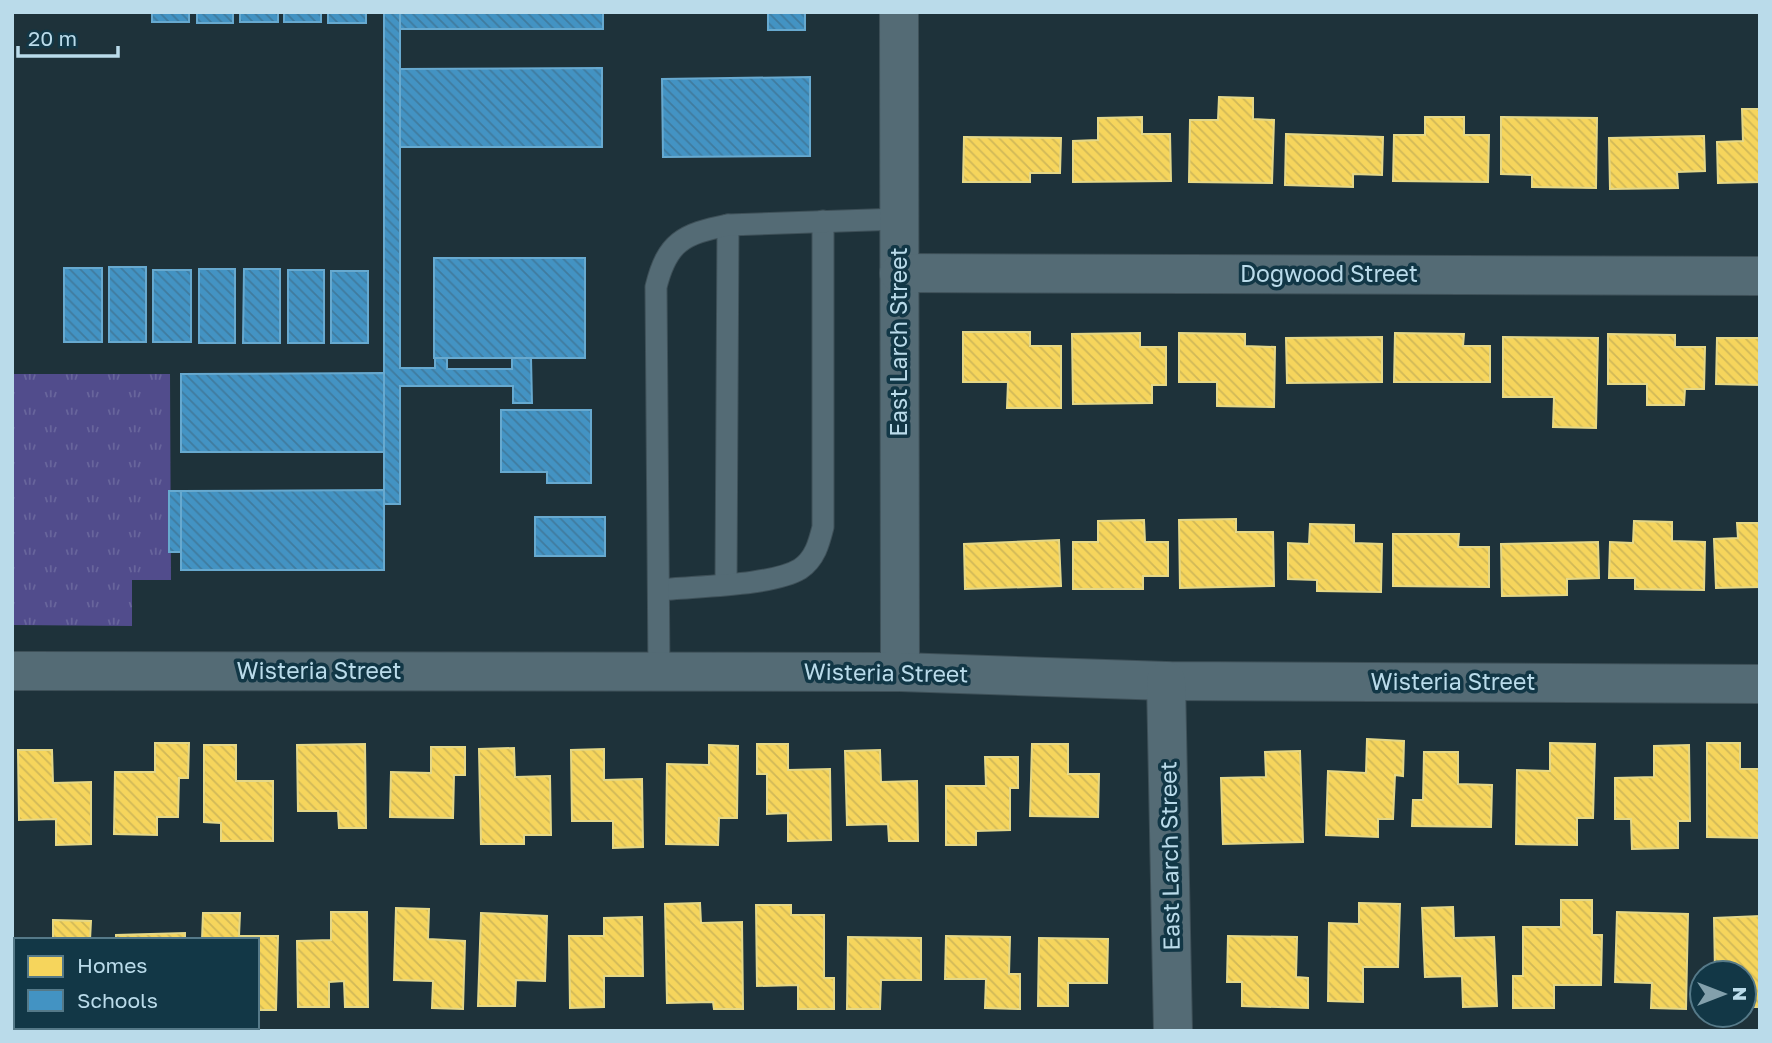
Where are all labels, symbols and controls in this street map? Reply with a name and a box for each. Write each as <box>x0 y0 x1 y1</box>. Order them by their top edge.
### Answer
scale bar <box>18 14 117 58</box>
text: 20 m <box>28 25 77 51</box>
street label: East Larch Street <box>884 247 912 437</box>
street label: Dogwood Street <box>1240 259 1418 287</box>
street label: Wisteria Street <box>237 656 401 684</box>
street label: Wisteria Street <box>803 657 969 687</box>
street label: Wisteria Street <box>1371 667 1535 695</box>
street label: East Larch Street <box>1153 761 1185 951</box>
legend <box>14 938 259 1029</box>
text: Homes <box>77 952 147 978</box>
north arrow <box>1688 959 1758 1029</box>
text: Schools <box>77 987 158 1013</box>
text: N <box>1729 987 1752 1001</box>

